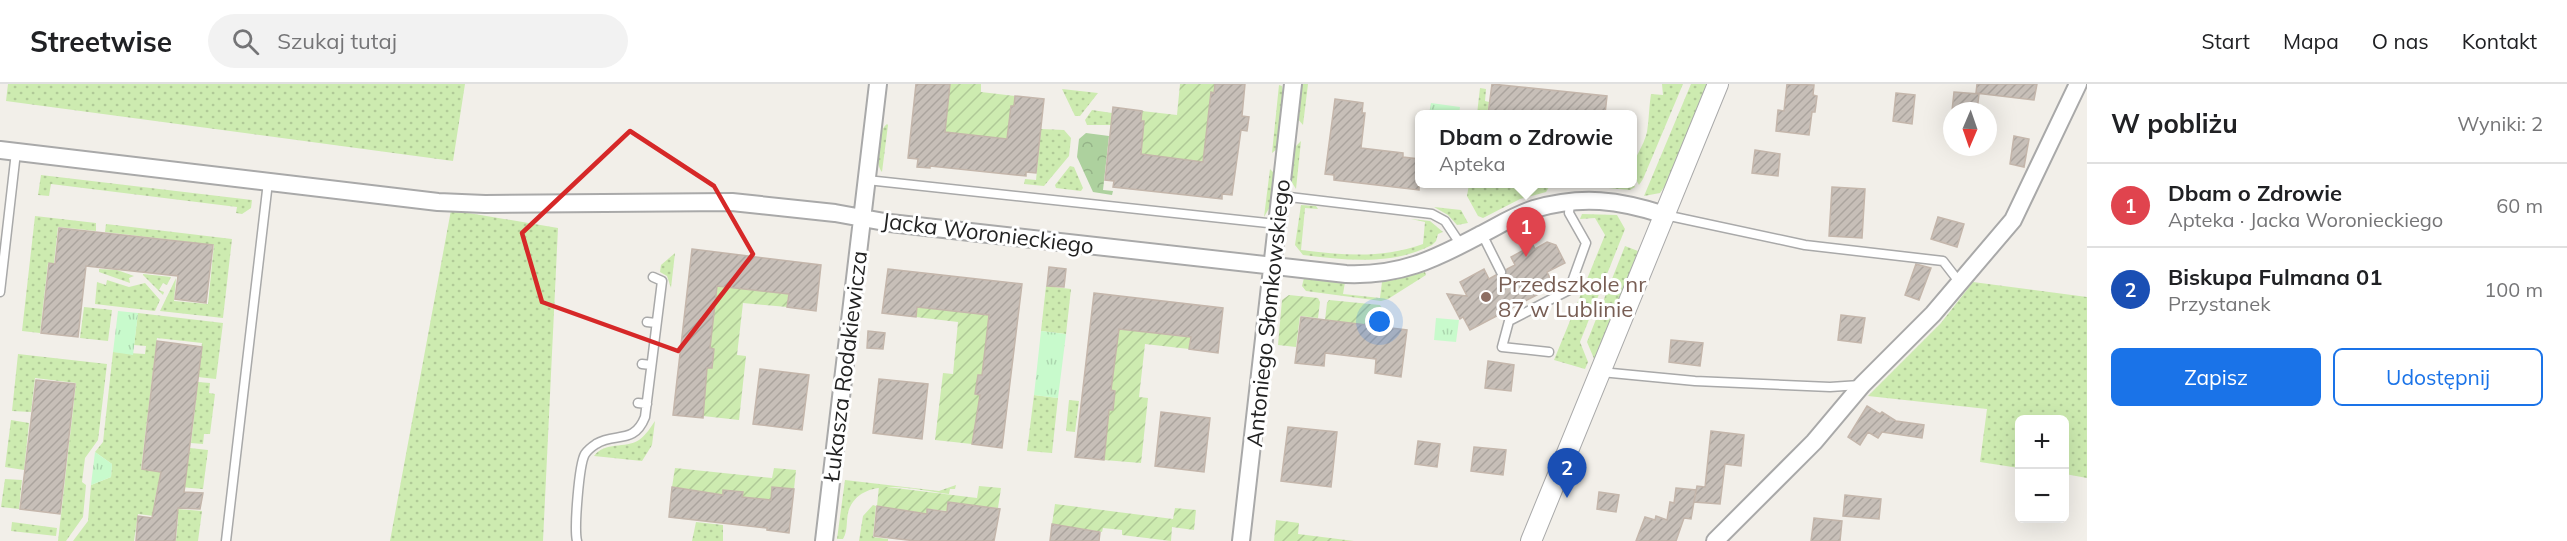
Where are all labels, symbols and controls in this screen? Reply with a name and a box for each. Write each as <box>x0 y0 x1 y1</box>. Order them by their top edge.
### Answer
search box <box>208 14 628 68</box>
text: Streetwise <box>30 24 172 59</box>
icon: search <box>229 25 262 58</box>
text: Szukaj tutaj <box>277 27 397 55</box>
text: Start <box>2201 28 2250 54</box>
text: Mapa <box>2283 28 2339 54</box>
text: O nas <box>2372 28 2429 54</box>
text: Kontakt <box>2462 28 2537 54</box>
north arrow <box>1943 102 1997 156</box>
text: W pobliżu <box>2111 107 2238 140</box>
popup <box>1415 110 1637 188</box>
text: Wyniki: 2 <box>2457 111 2543 136</box>
text: Dbam o Zdrowie <box>1439 123 1613 151</box>
text: Apteka <box>1439 151 1506 176</box>
street label: Antoniego Słomkowskiego <box>1240 178 1296 448</box>
text: Dbam o Zdrowie <box>2168 179 2342 207</box>
text: 1 <box>2125 193 2137 218</box>
text: 60 m <box>2496 193 2543 218</box>
street label: Jacka Woronieckiego <box>881 206 1095 260</box>
text: Apteka · Jacka Woronieckiego <box>2168 207 2443 232</box>
pin: 1 <box>1506 208 1546 257</box>
street label: Łukasza Rodakiewicza <box>817 249 873 484</box>
text: Biskupa Fulmana 01 <box>2168 263 2382 291</box>
place label: Przedszkole nr 87 w Lublinie <box>1498 270 1646 323</box>
text: 2 <box>2125 277 2137 302</box>
text: 100 m <box>2484 277 2543 302</box>
marker: Przedszkole nr 87 w Lublinie <box>1479 290 1493 304</box>
text: Przystanek <box>2168 291 2271 316</box>
your location <box>1365 307 1394 336</box>
button: Zapisz <box>2111 348 2321 406</box>
button: Udostępnij <box>2333 348 2543 406</box>
map controls <box>2015 415 2069 523</box>
button: + <box>2015 415 2069 469</box>
pin: 2 <box>1548 448 1586 498</box>
button: − <box>2015 469 2069 523</box>

